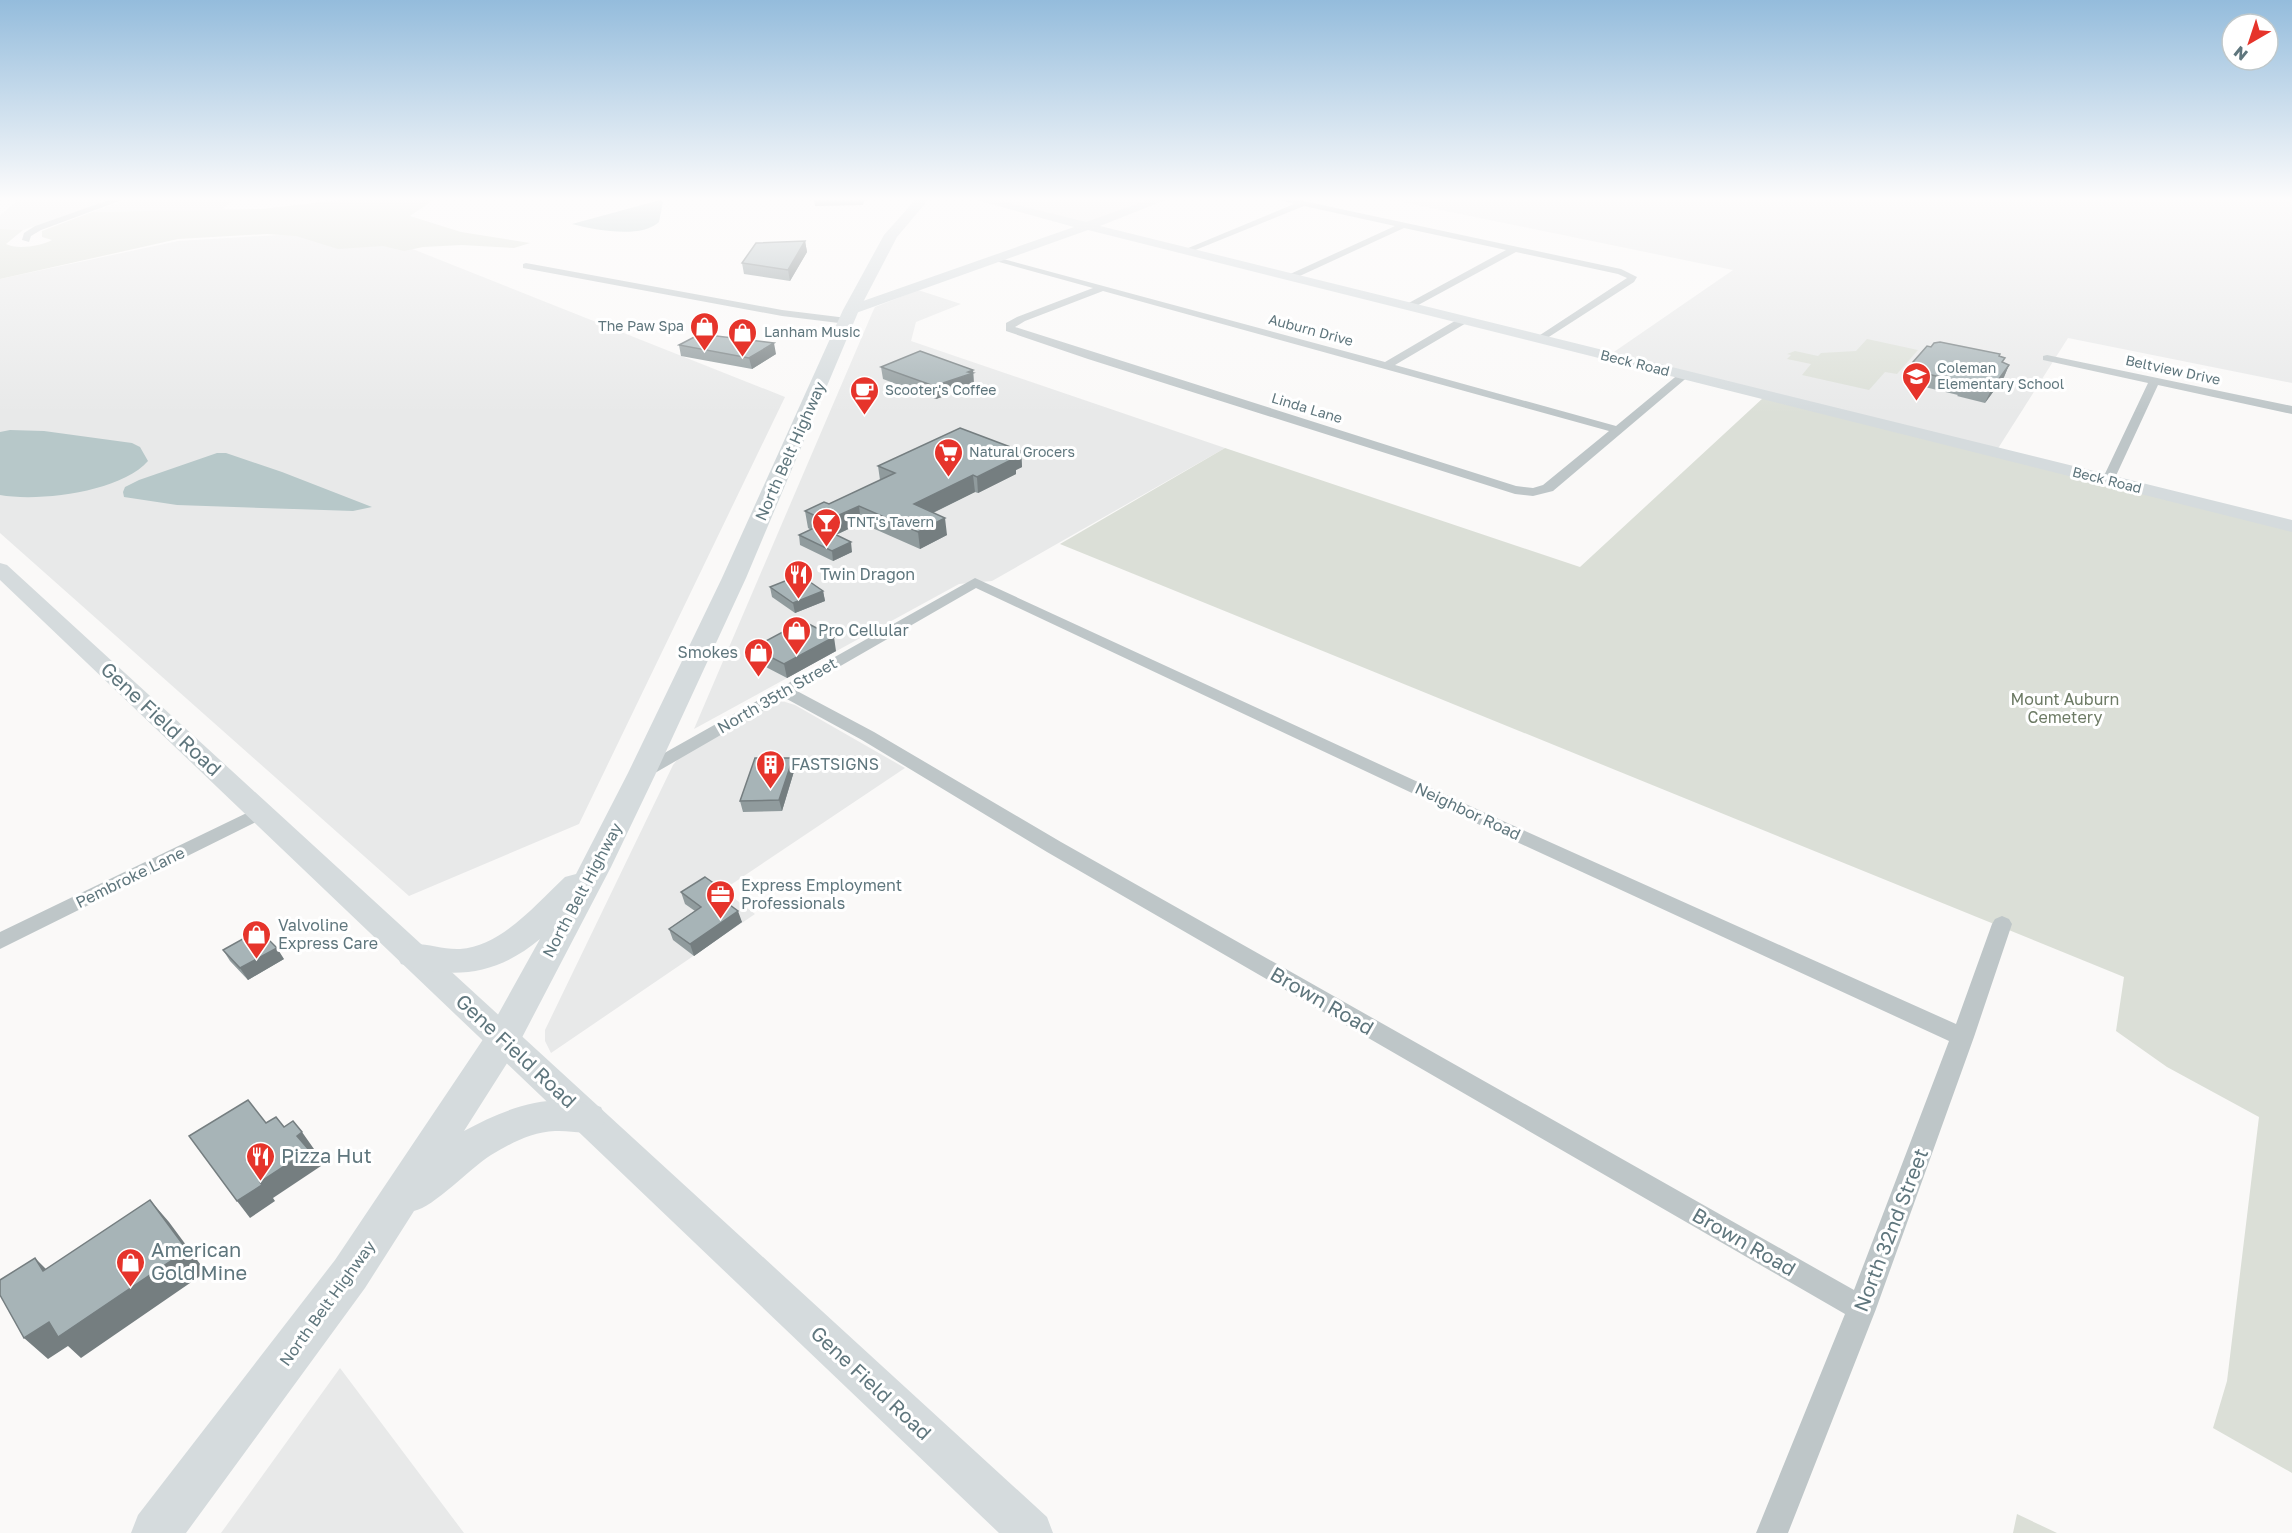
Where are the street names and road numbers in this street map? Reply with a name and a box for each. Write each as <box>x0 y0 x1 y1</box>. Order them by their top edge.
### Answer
street label: Auburn Drive <box>1267 310 1355 349</box>
street label: Beck Road <box>1599 346 1672 379</box>
street label: Beltview Drive <box>2124 351 2222 388</box>
street label: North Belt Highway <box>750 378 830 524</box>
street label: Linda Lane <box>1270 389 1345 426</box>
street label: Beck Road <box>2071 463 2144 496</box>
street label: North 35th Street <box>714 653 840 737</box>
street label: Gene Field Road <box>96 656 227 780</box>
street label: Neighbor Road <box>1412 778 1524 844</box>
street label: North Belt Highway <box>538 819 626 961</box>
street label: Pembroke Lane <box>72 842 188 912</box>
street label: Brown Road <box>1267 961 1378 1039</box>
street label: Gene Field Road <box>451 988 582 1112</box>
street label: North 32nd Street <box>1848 1145 1932 1315</box>
street label: Brown Road <box>1689 1202 1800 1280</box>
street label: North Belt Highway <box>275 1236 379 1370</box>
street label: Gene Field Road <box>806 1320 937 1444</box>

